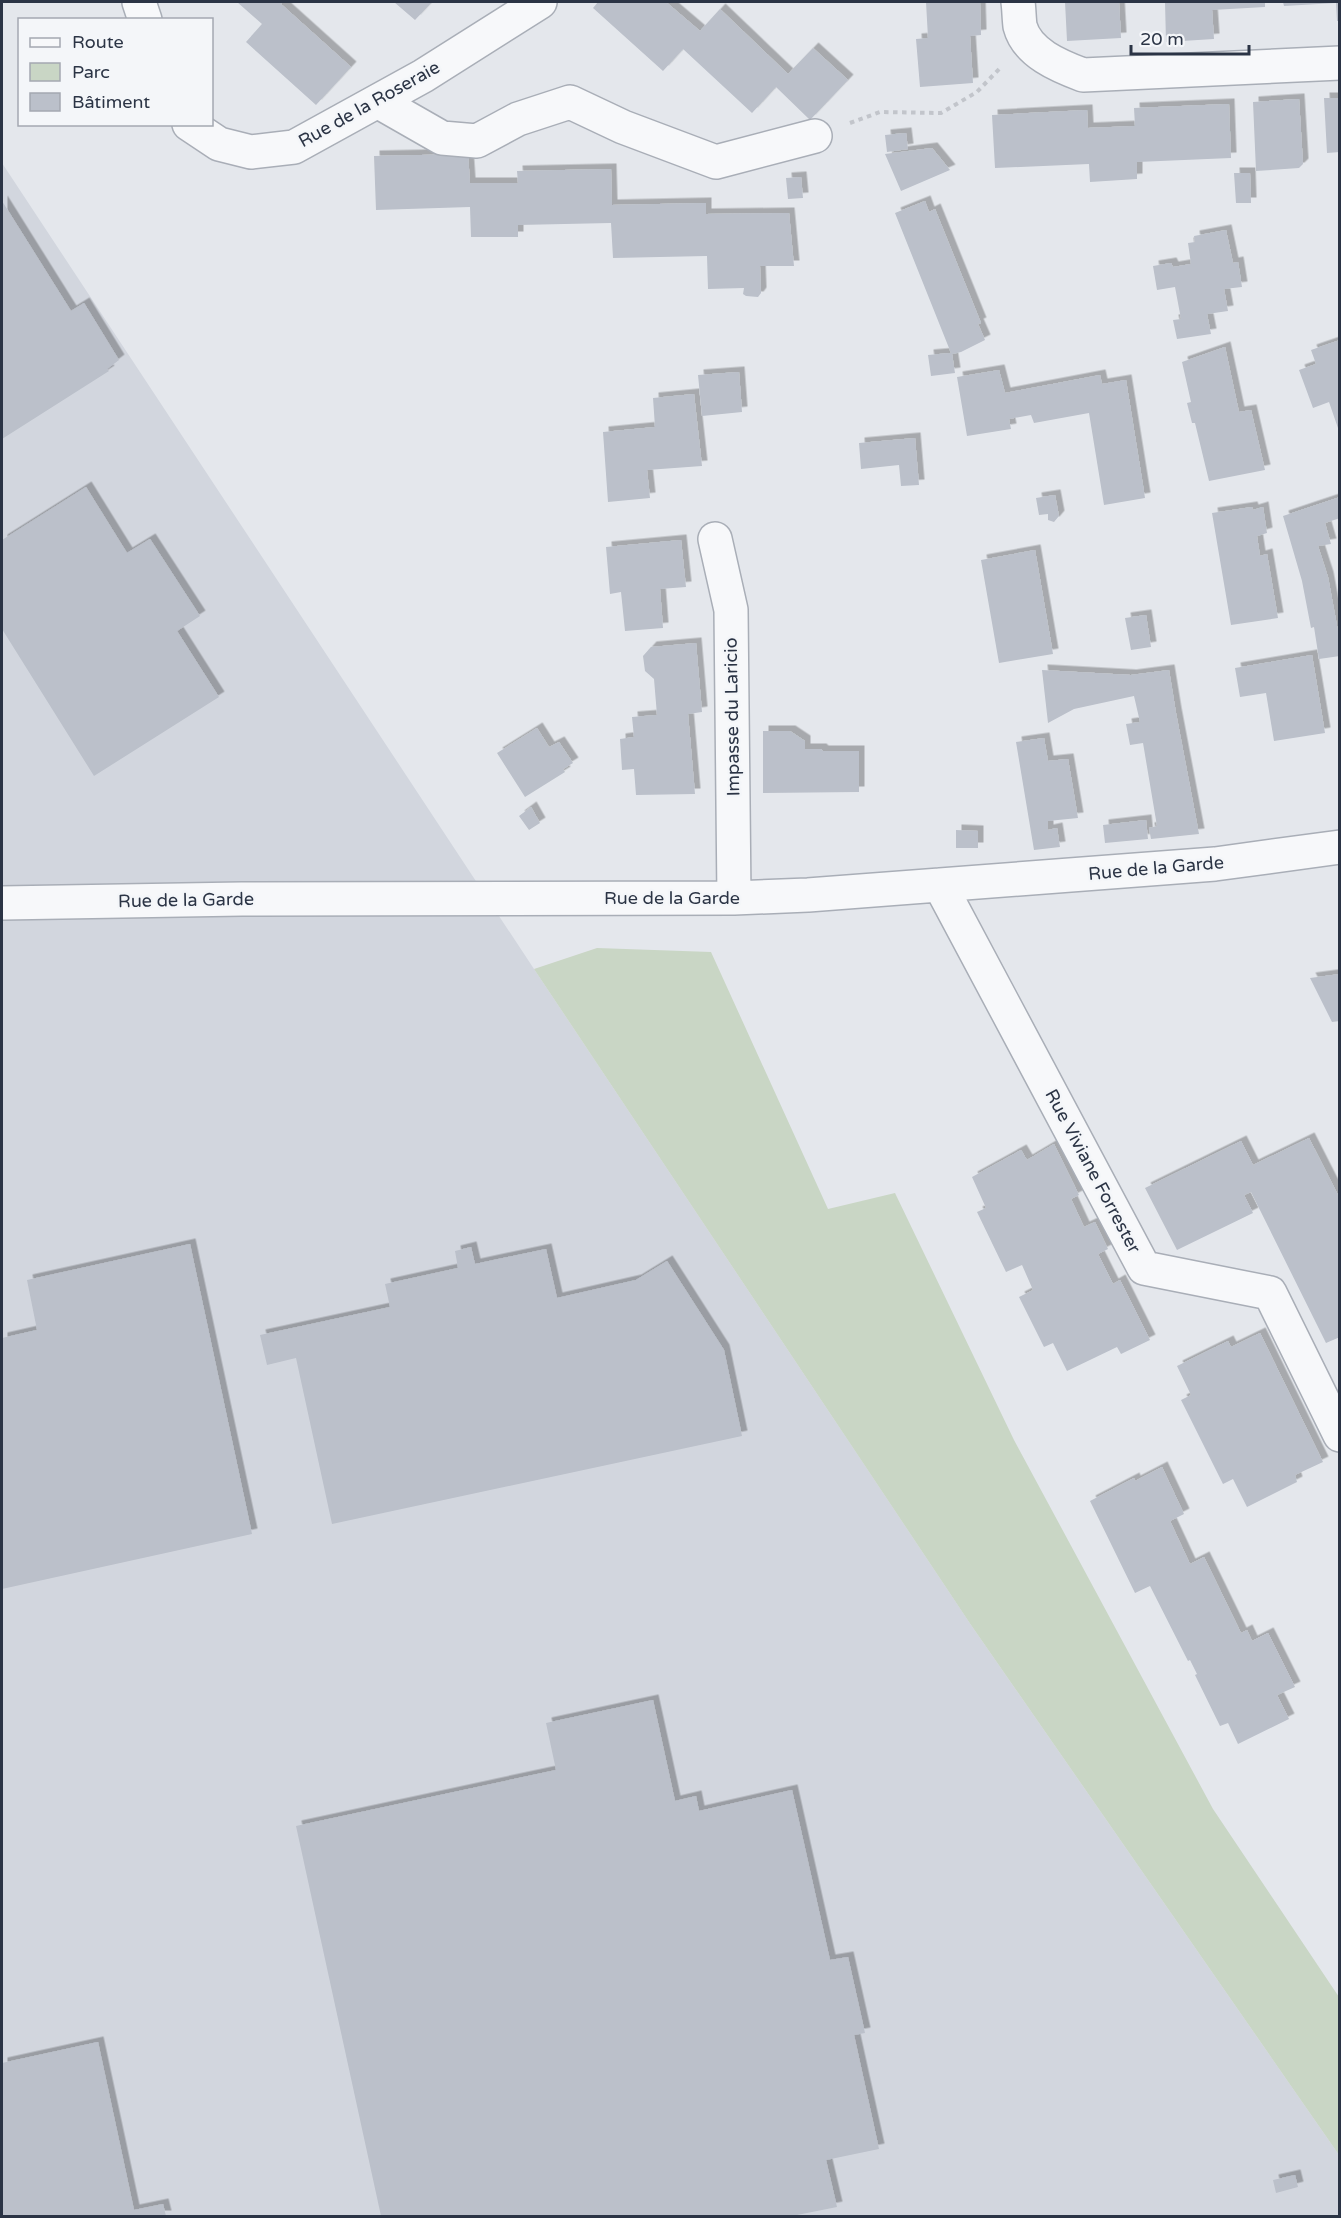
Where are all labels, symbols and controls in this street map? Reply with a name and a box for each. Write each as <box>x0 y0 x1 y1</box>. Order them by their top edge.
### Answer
legend <box>18 18 213 126</box>
scale bar <box>1131 18 1250 56</box>
text: 20 m <box>1140 28 1184 50</box>
text: Route <box>72 31 124 53</box>
street label: Rue de la Roseraie <box>294 56 444 152</box>
text: Parc <box>72 61 110 83</box>
text: Bâtiment <box>72 91 150 113</box>
street label: Impasse du Laricio <box>720 637 744 797</box>
street label: Rue de la Garde <box>1087 851 1225 885</box>
street label: Rue de la Garde <box>604 887 740 909</box>
street label: Rue de la Garde <box>118 888 254 912</box>
street label: Rue Viviane Forrester <box>1040 1085 1146 1257</box>

